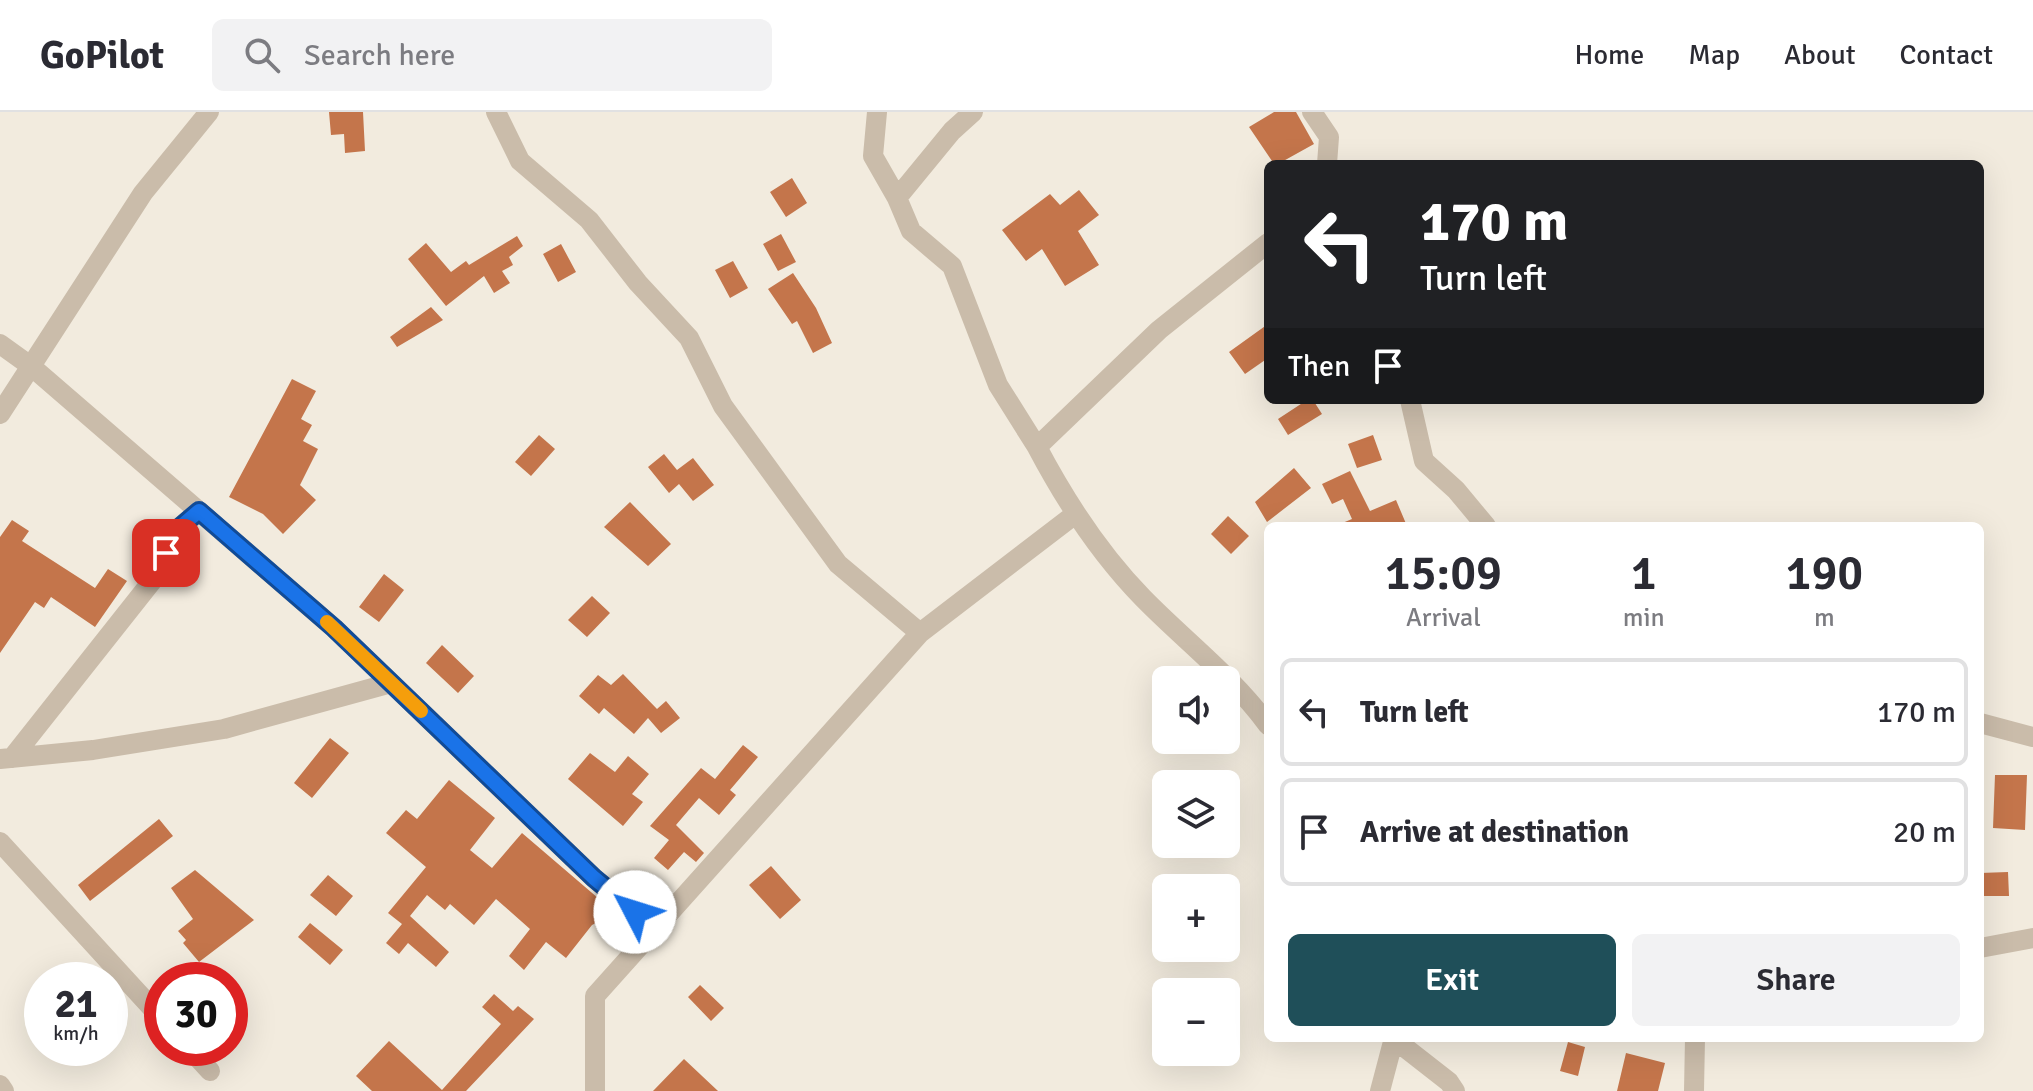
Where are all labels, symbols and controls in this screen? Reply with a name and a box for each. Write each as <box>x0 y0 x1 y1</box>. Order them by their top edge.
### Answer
search box <box>212 19 772 91</box>
text: GoPilot <box>40 32 164 79</box>
icon: search <box>240 33 284 77</box>
text: Search here <box>304 37 455 74</box>
text: Home <box>1575 38 1644 72</box>
text: Map <box>1688 38 1740 72</box>
text: About <box>1784 38 1856 72</box>
text: Contact <box>1900 38 1993 72</box>
text: 170 m <box>1420 187 1568 256</box>
icon: left <box>1288 192 1392 296</box>
text: Turn left <box>1420 256 1547 301</box>
icon: arrive <box>1366 344 1410 388</box>
text: Then <box>1288 348 1350 385</box>
pin <box>132 519 200 587</box>
icon: arrive <box>144 531 188 575</box>
text: 15:09 <box>1385 544 1502 603</box>
text: 1 <box>1631 544 1657 603</box>
text: 190 <box>1785 544 1863 603</box>
text: Arrival <box>1406 602 1481 634</box>
text: min <box>1623 602 1665 634</box>
text: m <box>1814 602 1835 634</box>
map controls <box>1152 666 1240 1066</box>
button: sound <box>1152 666 1240 754</box>
icon: left <box>1292 690 1336 734</box>
text: Turn left <box>1360 694 1469 731</box>
text: 170 m <box>1877 694 1956 731</box>
button: layers <box>1152 770 1240 858</box>
icon: arrive <box>1292 810 1336 854</box>
text: Arrive at destination <box>1360 814 1629 851</box>
text: 20 m <box>1893 814 1956 851</box>
position arrow <box>593 870 677 954</box>
button: + <box>1152 874 1240 962</box>
button: Exit <box>1288 934 1616 1026</box>
button: Share <box>1632 934 1960 1026</box>
speed limit sign: 30 <box>144 962 248 1066</box>
button: − <box>1152 978 1240 1066</box>
text: 21 <box>54 979 98 1029</box>
text: km/h <box>53 1021 99 1046</box>

